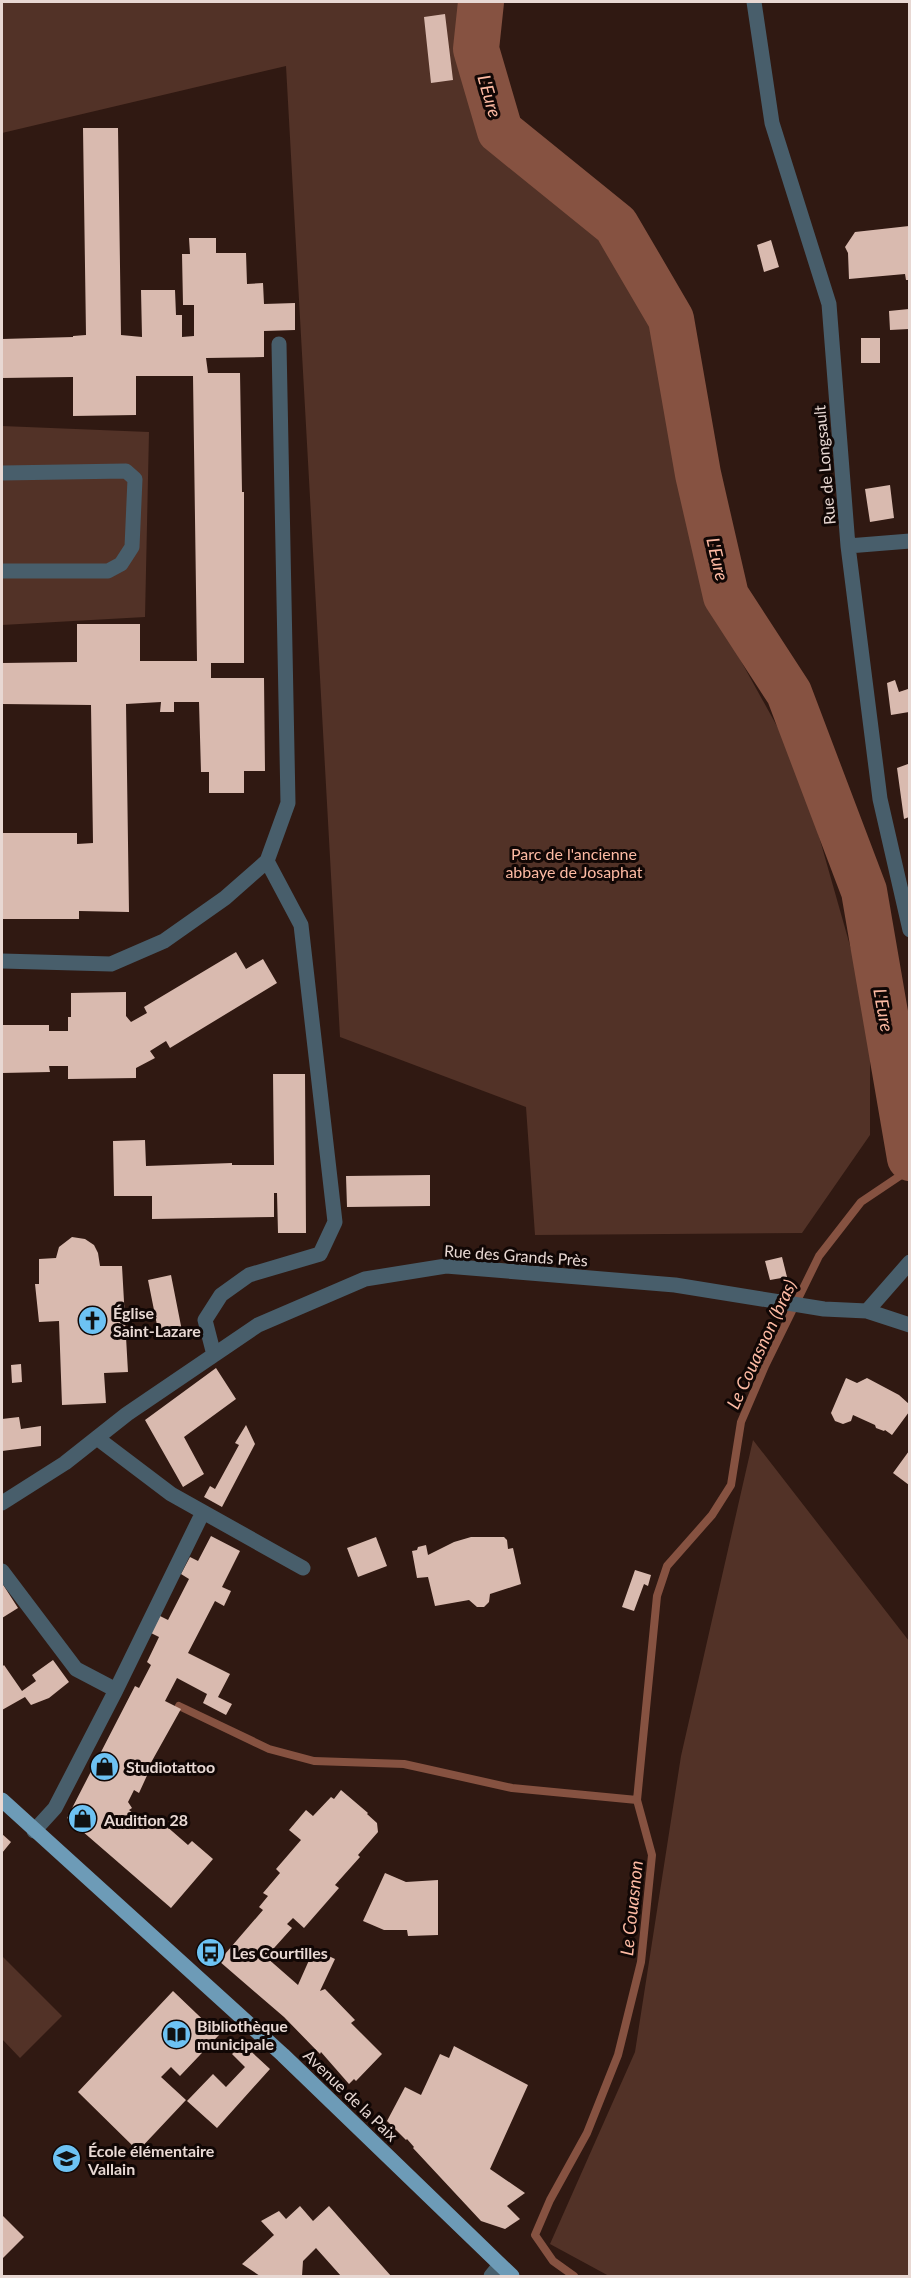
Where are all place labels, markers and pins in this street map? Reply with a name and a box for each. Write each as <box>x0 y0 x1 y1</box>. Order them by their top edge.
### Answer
place label: Église Saint-Lazare <box>113 1303 201 1340</box>
church icon: Église Saint-Lazare <box>76 1305 108 1337</box>
shop icon: Studiotattoo <box>89 1750 121 1782</box>
place label: Studiotattoo <box>126 1757 215 1776</box>
shop icon: Audition 28 <box>67 1803 99 1835</box>
place label: Audition 28 <box>103 1810 188 1829</box>
bus stop icon: Les Courtilles <box>195 1936 227 1968</box>
place label: Les Courtilles <box>232 1943 328 1962</box>
place label: Bibliothèque municipale <box>197 2016 288 2053</box>
library icon: Bibliothèque municipale <box>160 2018 192 2050</box>
place label: École élémentaire Vallain <box>87 2141 215 2178</box>
school or university icon: École élémentaire Vallain <box>51 2143 83 2175</box>

